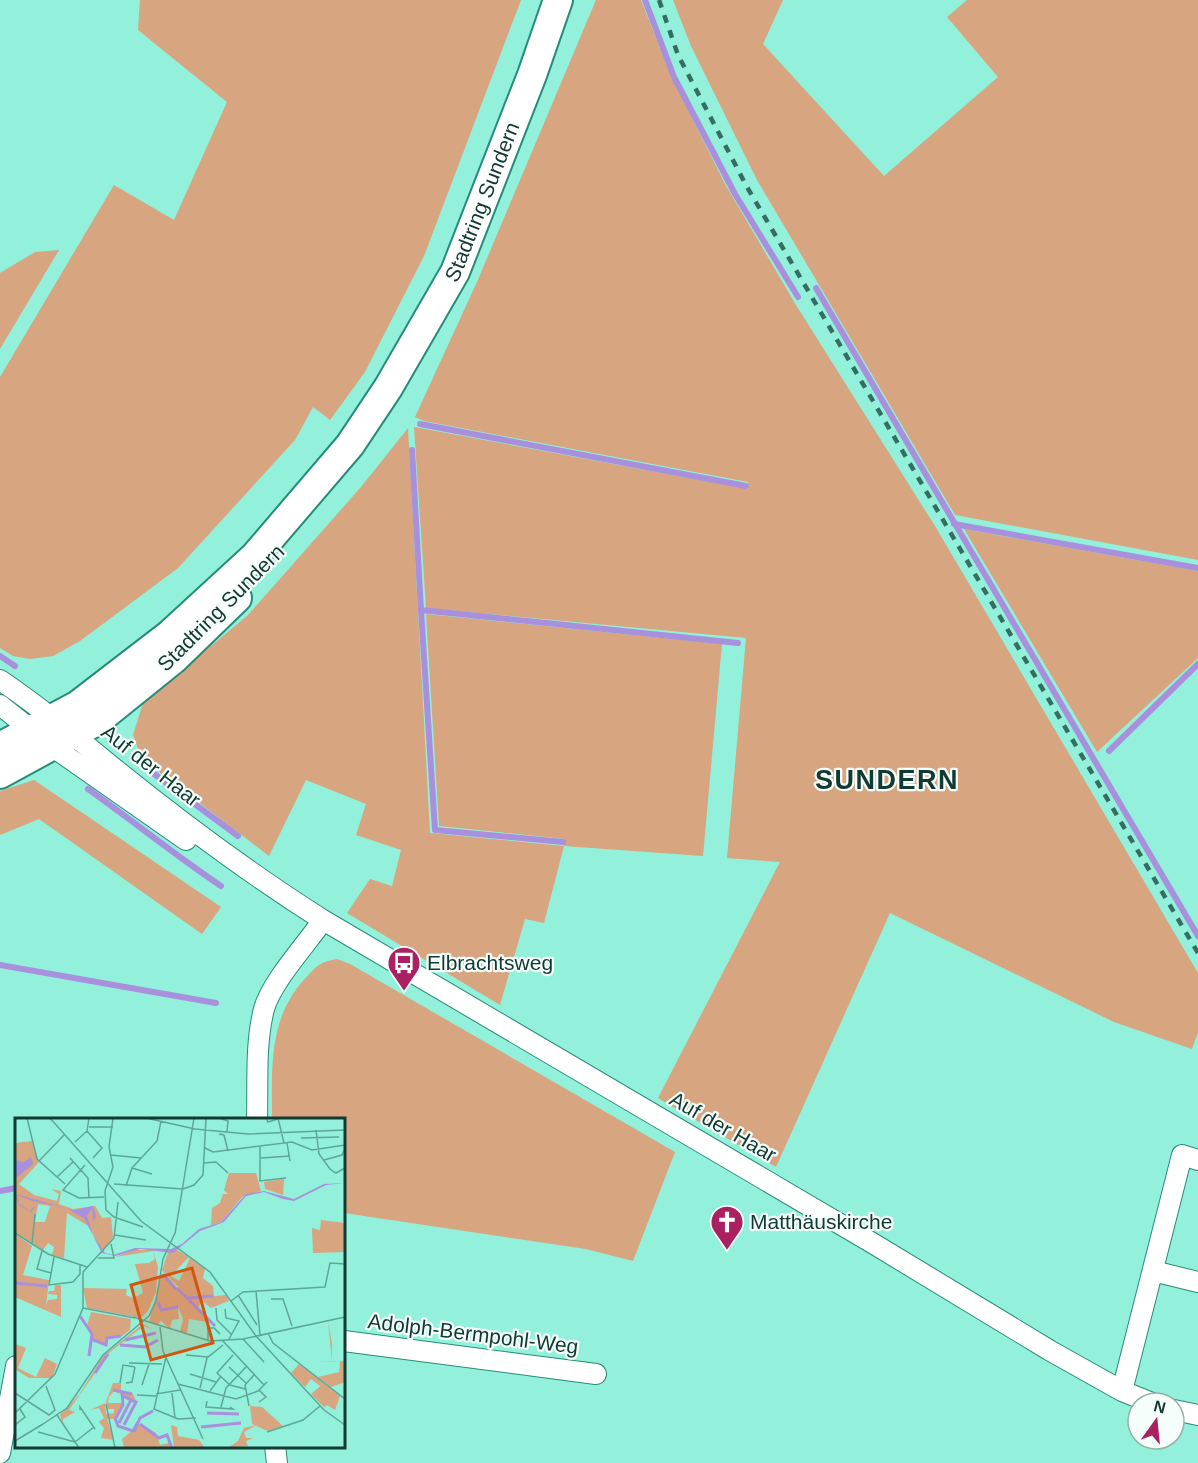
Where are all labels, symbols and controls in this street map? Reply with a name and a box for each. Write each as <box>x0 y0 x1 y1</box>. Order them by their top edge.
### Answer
street label: Stadtring Sundern <box>440 119 523 286</box>
street label: Stadtring Sundern <box>153 540 289 676</box>
street label: Auf der Haar <box>97 720 205 811</box>
district label: SUNDERN <box>815 765 959 795</box>
bus stop icon: Elbrachtsweg <box>386 945 422 992</box>
place label: Elbrachtsweg <box>427 951 553 974</box>
street label: Auf der Haar <box>666 1087 781 1166</box>
inset map <box>15 1118 345 1448</box>
church icon: Matthäuskirche <box>709 1204 745 1251</box>
place label: Matthäuskirche <box>750 1210 892 1233</box>
street label: Adolph-Bermpohl-Weg <box>366 1309 580 1358</box>
north arrow <box>1126 1391 1186 1451</box>
text: N <box>1152 1397 1168 1417</box>

